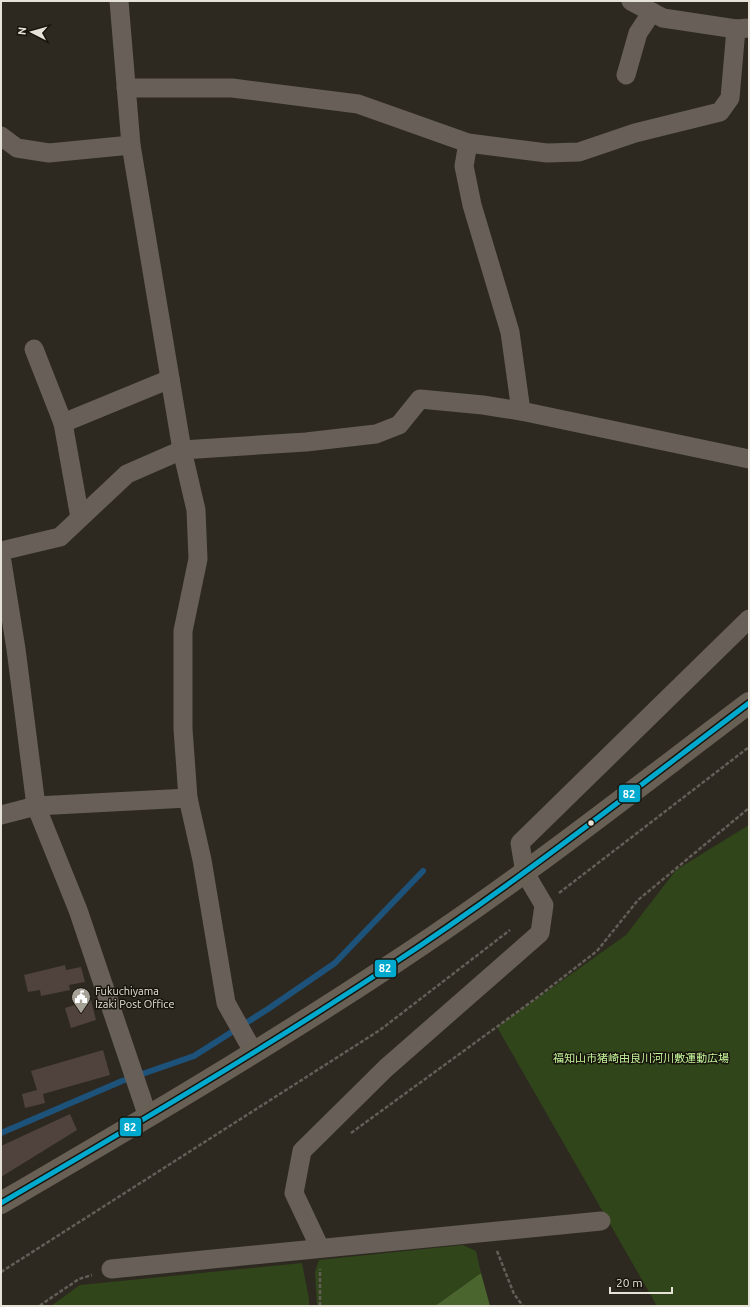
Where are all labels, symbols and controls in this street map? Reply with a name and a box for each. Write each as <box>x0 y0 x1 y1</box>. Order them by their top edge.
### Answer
north arrow <box>12 12 52 52</box>
text: N <box>16 26 28 36</box>
line badge: 82 <box>618 784 641 803</box>
text: 82 <box>623 788 635 800</box>
unlabelled marker <box>586 818 596 828</box>
line badge: 82 <box>374 959 397 978</box>
text: 82 <box>379 962 391 974</box>
place label: Fukuchiyama Izaki Post Office <box>95 985 175 1010</box>
public building icon: Fukuchiyama Izaki Post Office <box>70 986 92 1014</box>
park label: 福知山市猪崎由良川河川敷運動広場 <box>553 1052 729 1064</box>
line badge: 82 <box>119 1117 142 1137</box>
text: 82 <box>124 1121 136 1133</box>
scale bar <box>610 1269 672 1295</box>
text: 20 m <box>616 1276 643 1289</box>

